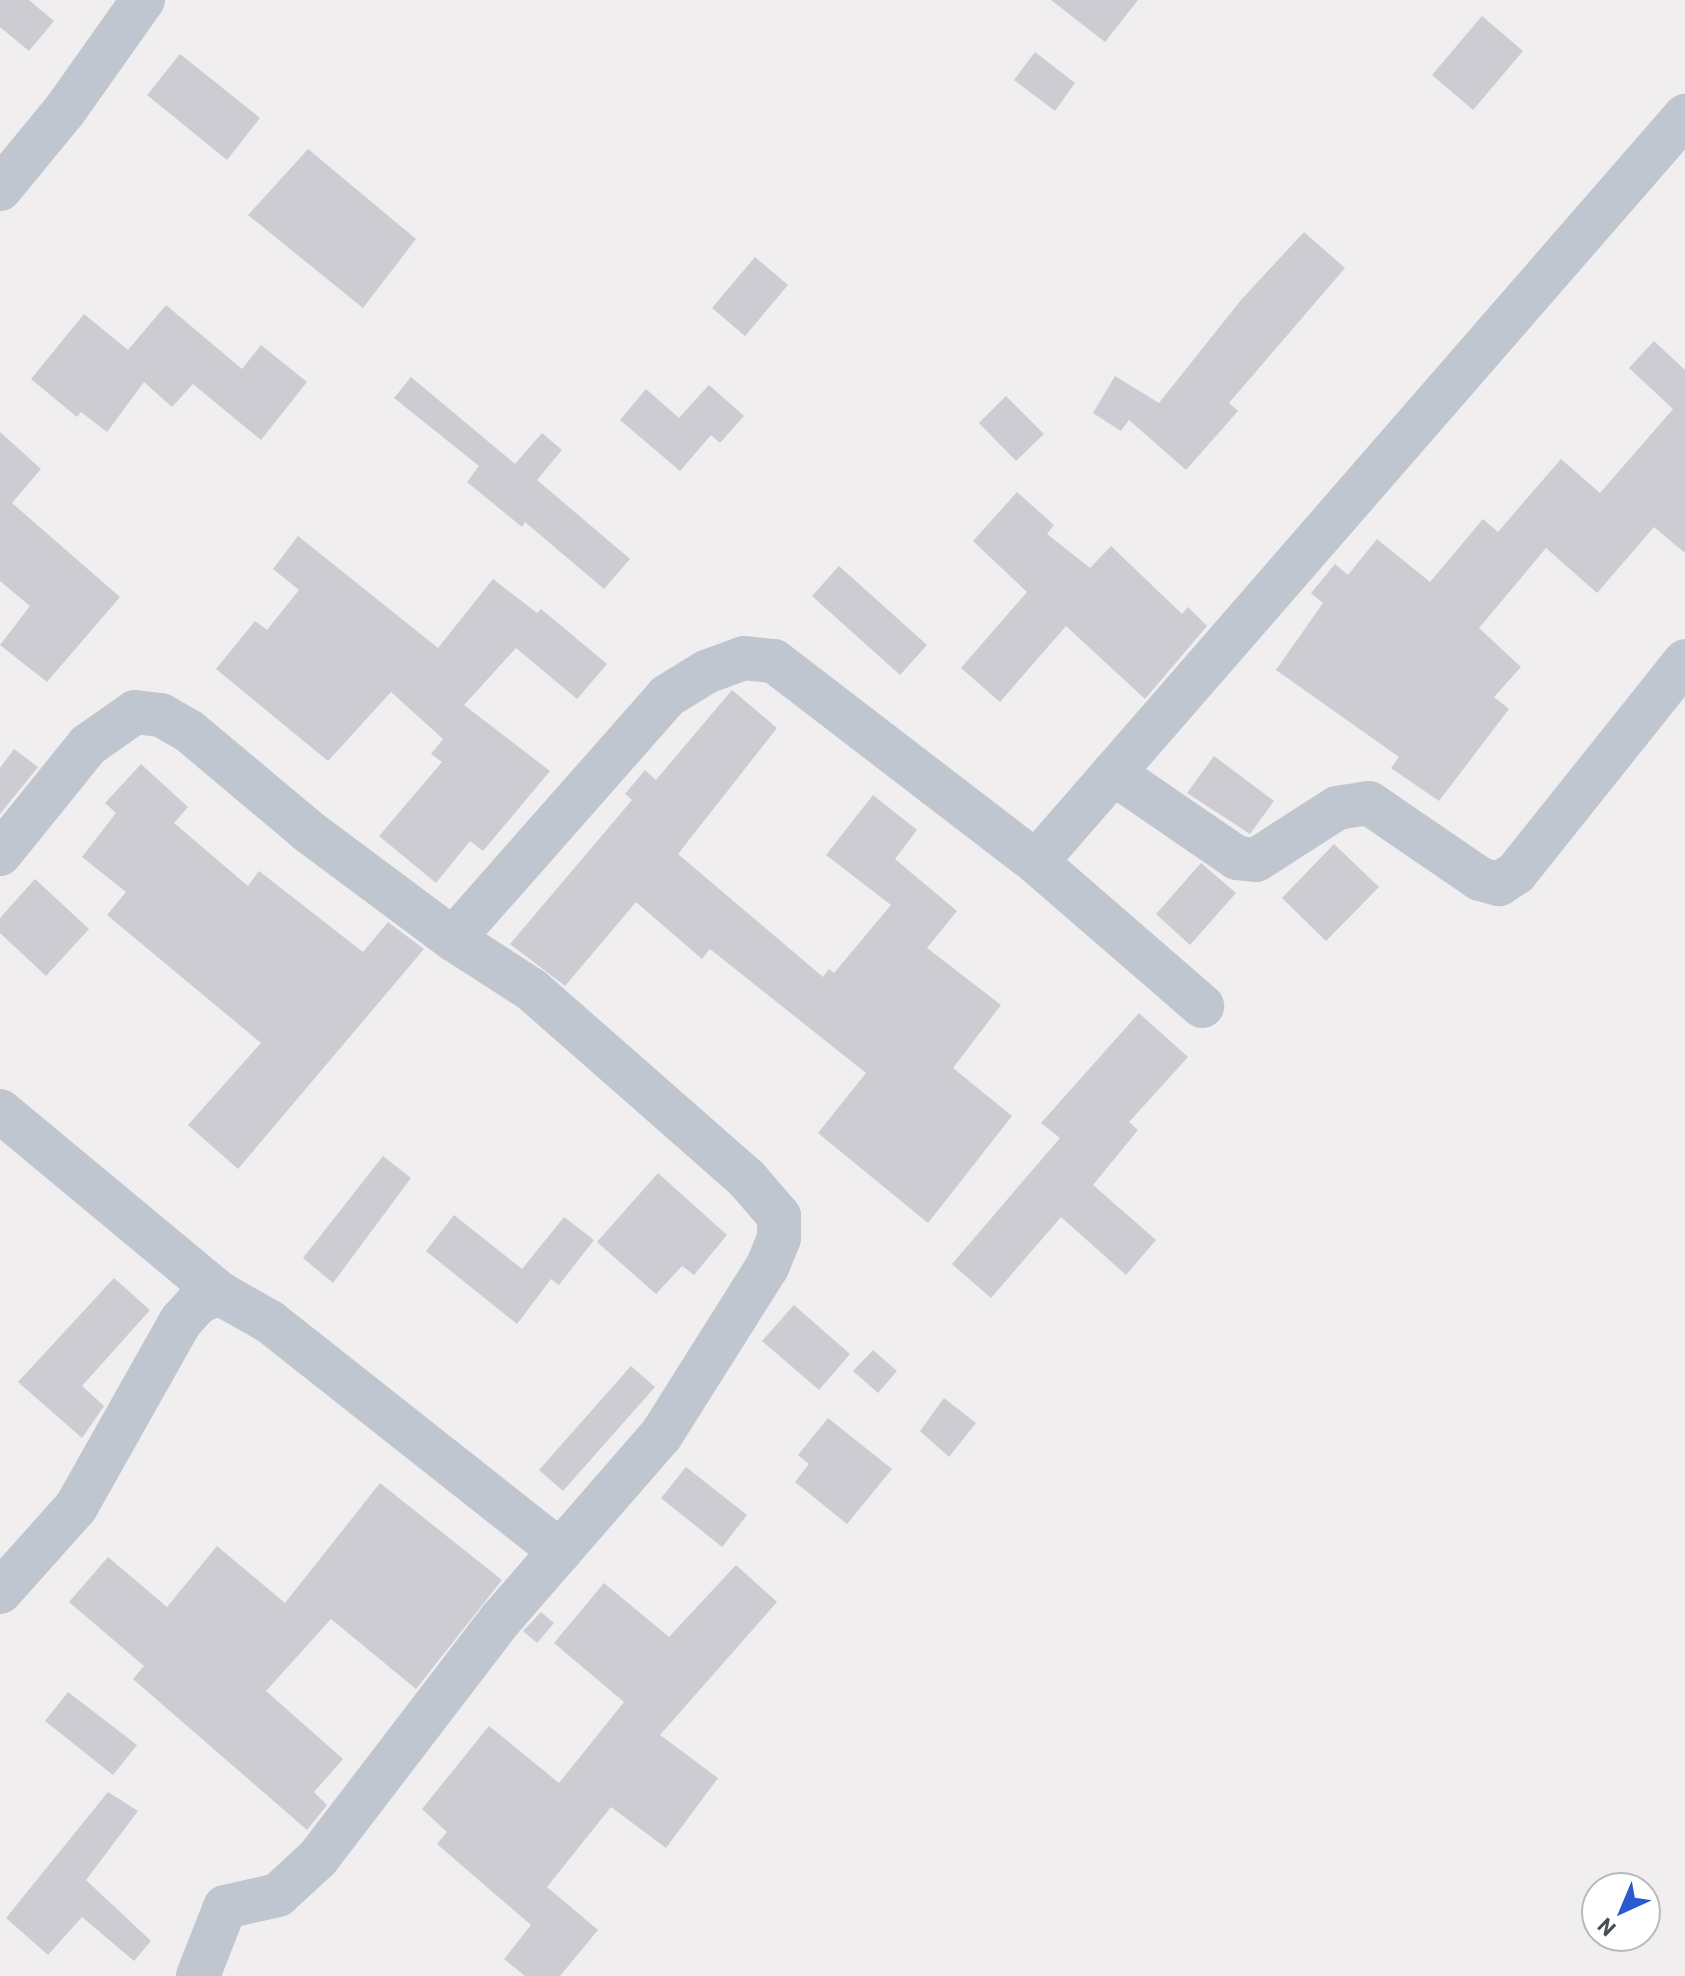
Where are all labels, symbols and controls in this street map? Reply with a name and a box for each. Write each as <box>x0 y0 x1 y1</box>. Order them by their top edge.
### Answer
north arrow <box>1581 1872 1661 1952</box>
text: N <box>1591 1913 1620 1942</box>

